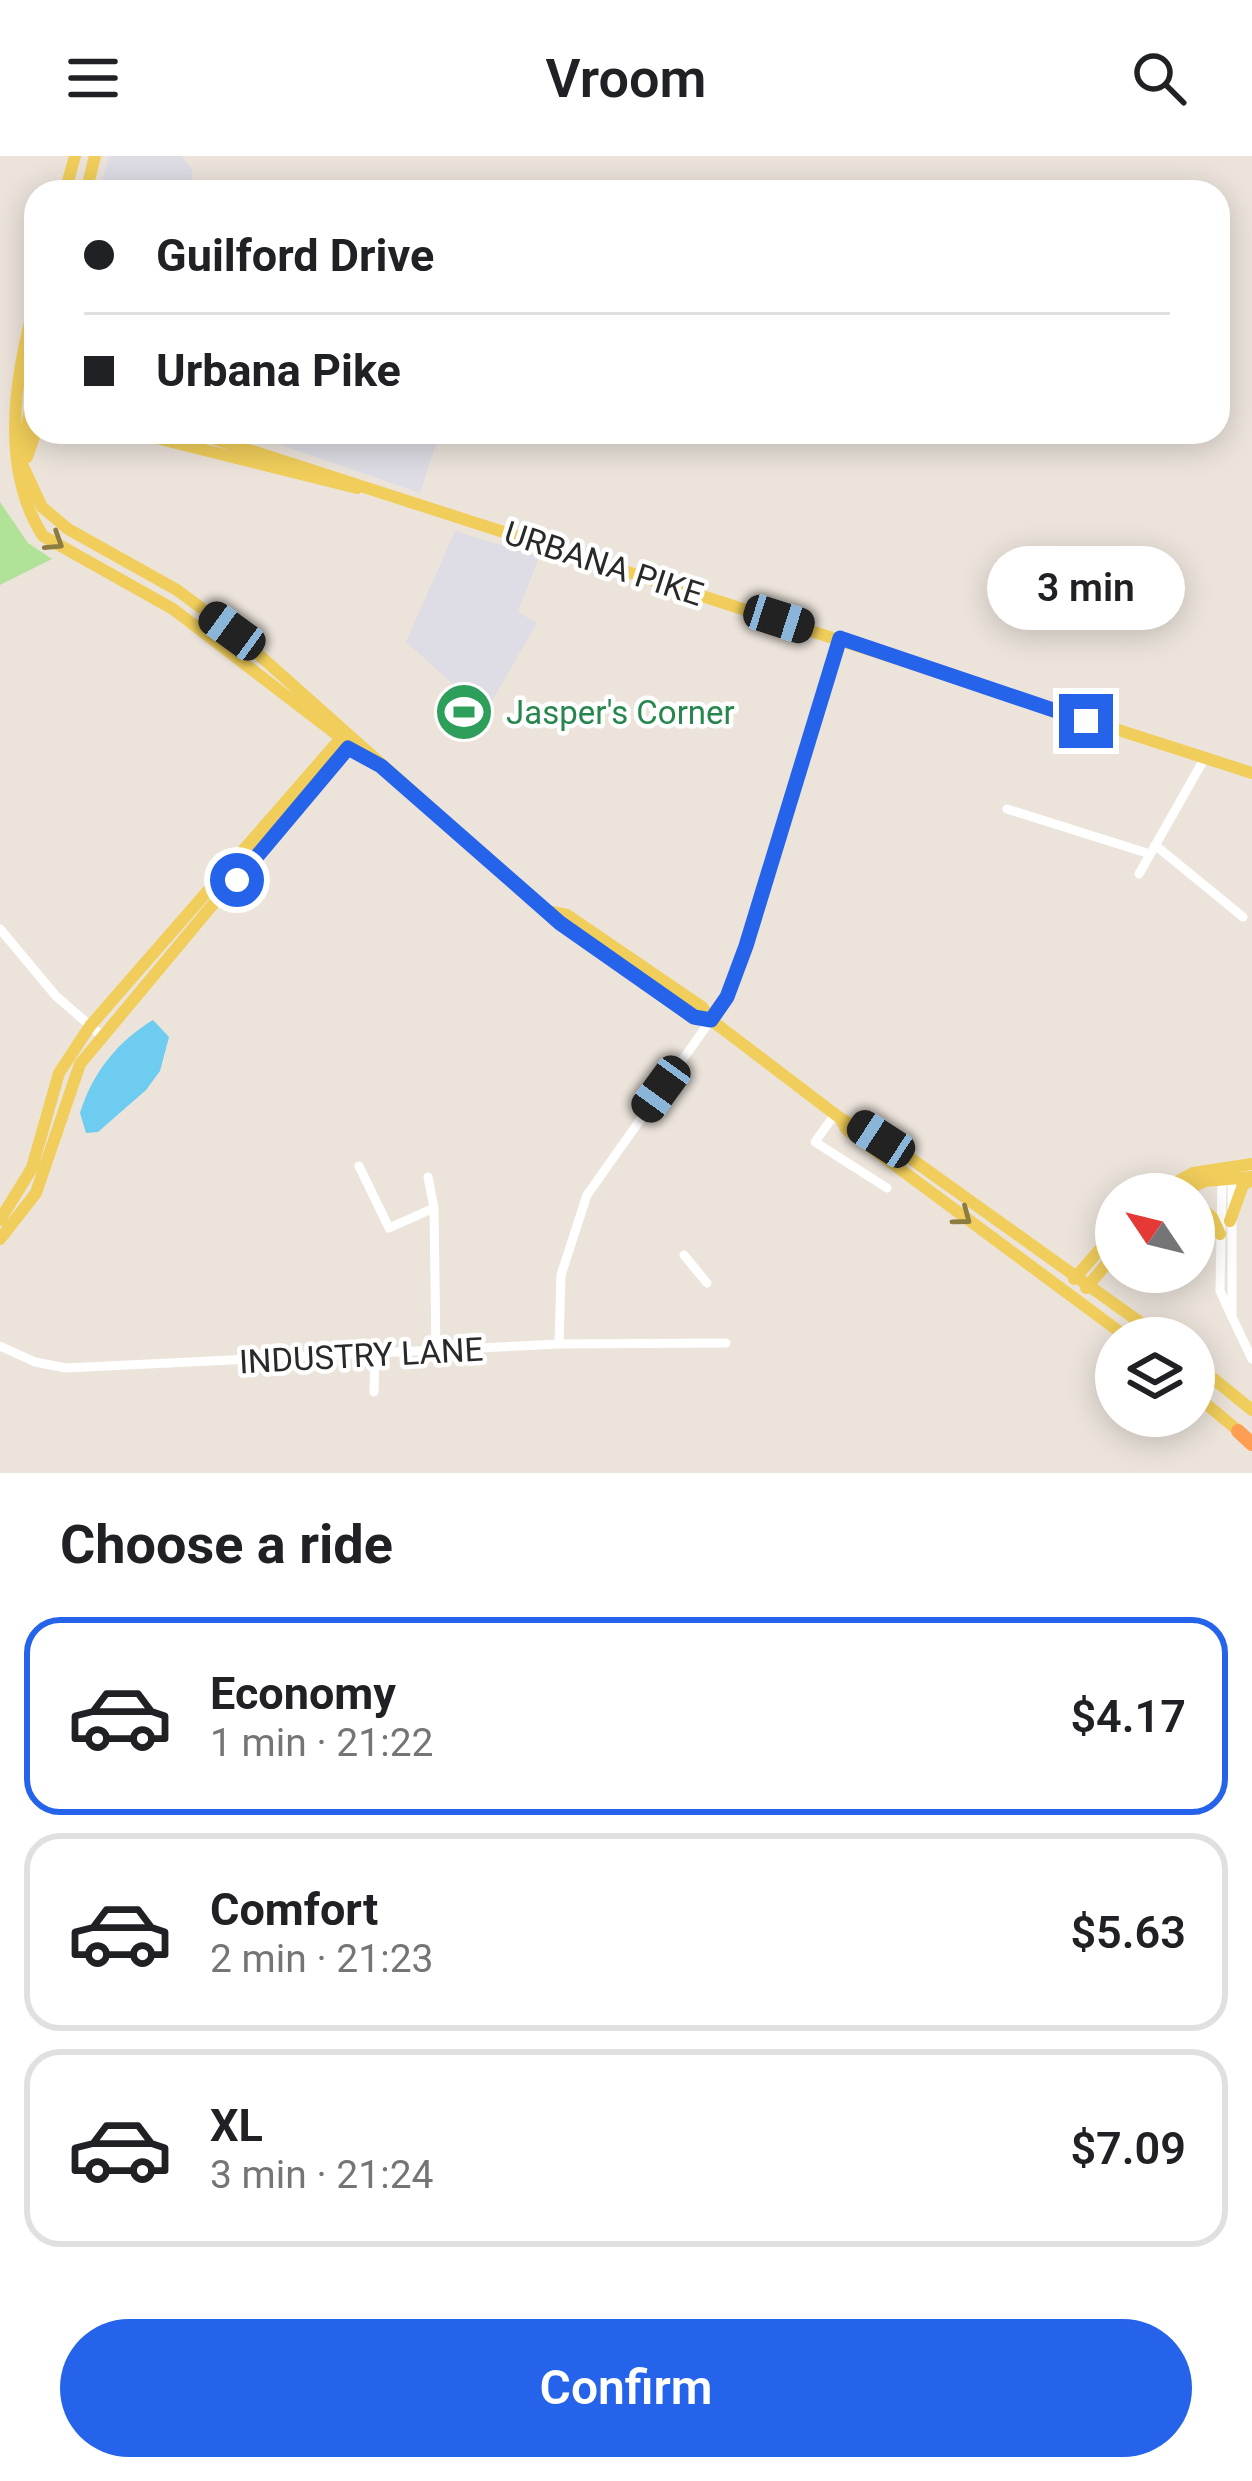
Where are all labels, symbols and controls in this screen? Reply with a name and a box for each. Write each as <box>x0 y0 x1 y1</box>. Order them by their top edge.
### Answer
icon: menu <box>60 45 126 111</box>
icon: search <box>1126 45 1192 111</box>
text: Vroom <box>546 47 707 110</box>
text: Guilford Drive <box>156 229 434 282</box>
text: Urbana Pike <box>156 344 401 397</box>
street label: URBANA PIKE <box>500 513 708 614</box>
one-way arrow <box>42 528 64 550</box>
callout: 3 min <box>987 547 1185 631</box>
text: 3 min <box>1037 565 1135 611</box>
car <box>739 591 819 647</box>
car <box>192 595 272 667</box>
sports icon: Jasper's Corner <box>433 681 495 743</box>
place label: Jasper's Corner <box>506 693 735 732</box>
route end <box>1059 694 1113 748</box>
route start <box>210 853 264 907</box>
car <box>625 1049 697 1129</box>
car <box>841 1104 921 1174</box>
north arrow <box>1095 1173 1215 1293</box>
map controls <box>1095 1173 1215 1437</box>
one-way arrow <box>950 1203 971 1225</box>
button: layers <box>1095 1317 1215 1437</box>
street label: INDUSTRY LANE <box>238 1330 484 1381</box>
text: Choose a ride <box>60 1513 393 1576</box>
icon: car <box>66 1662 174 1770</box>
text: Economy <box>210 1667 396 1720</box>
text: $4.17 <box>1070 1690 1186 1743</box>
text: 1 min · 21:22 <box>210 1720 433 1766</box>
icon: car <box>66 1878 174 1986</box>
text: Comfort <box>210 1883 378 1936</box>
text: $5.63 <box>1070 1906 1186 1959</box>
text: 2 min · 21:23 <box>210 1936 433 1982</box>
icon: car <box>66 2094 174 2202</box>
text: XL <box>210 2099 263 2152</box>
text: $7.09 <box>1070 2122 1186 2175</box>
text: 3 min · 21:24 <box>210 2152 433 2198</box>
button: Confirm <box>60 2319 1192 2457</box>

